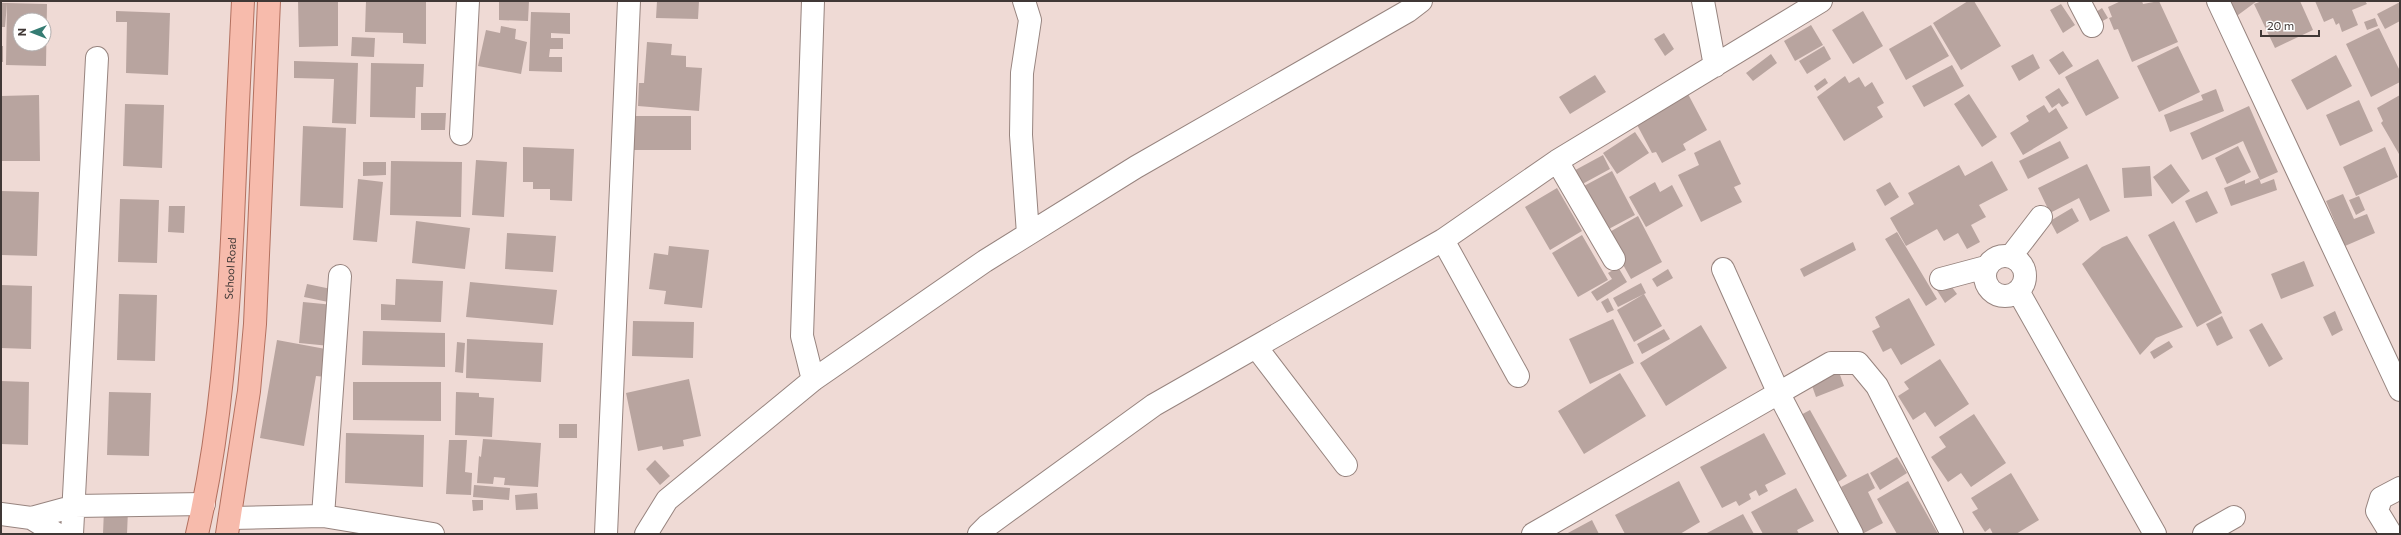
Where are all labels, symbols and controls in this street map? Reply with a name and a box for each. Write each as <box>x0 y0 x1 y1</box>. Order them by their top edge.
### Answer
north arrow <box>12 12 52 52</box>
scale bar <box>2261 12 2319 38</box>
text: 20 m <box>2267 18 2294 32</box>
text: N <box>15 28 28 36</box>
street label: School Road <box>222 237 238 300</box>

